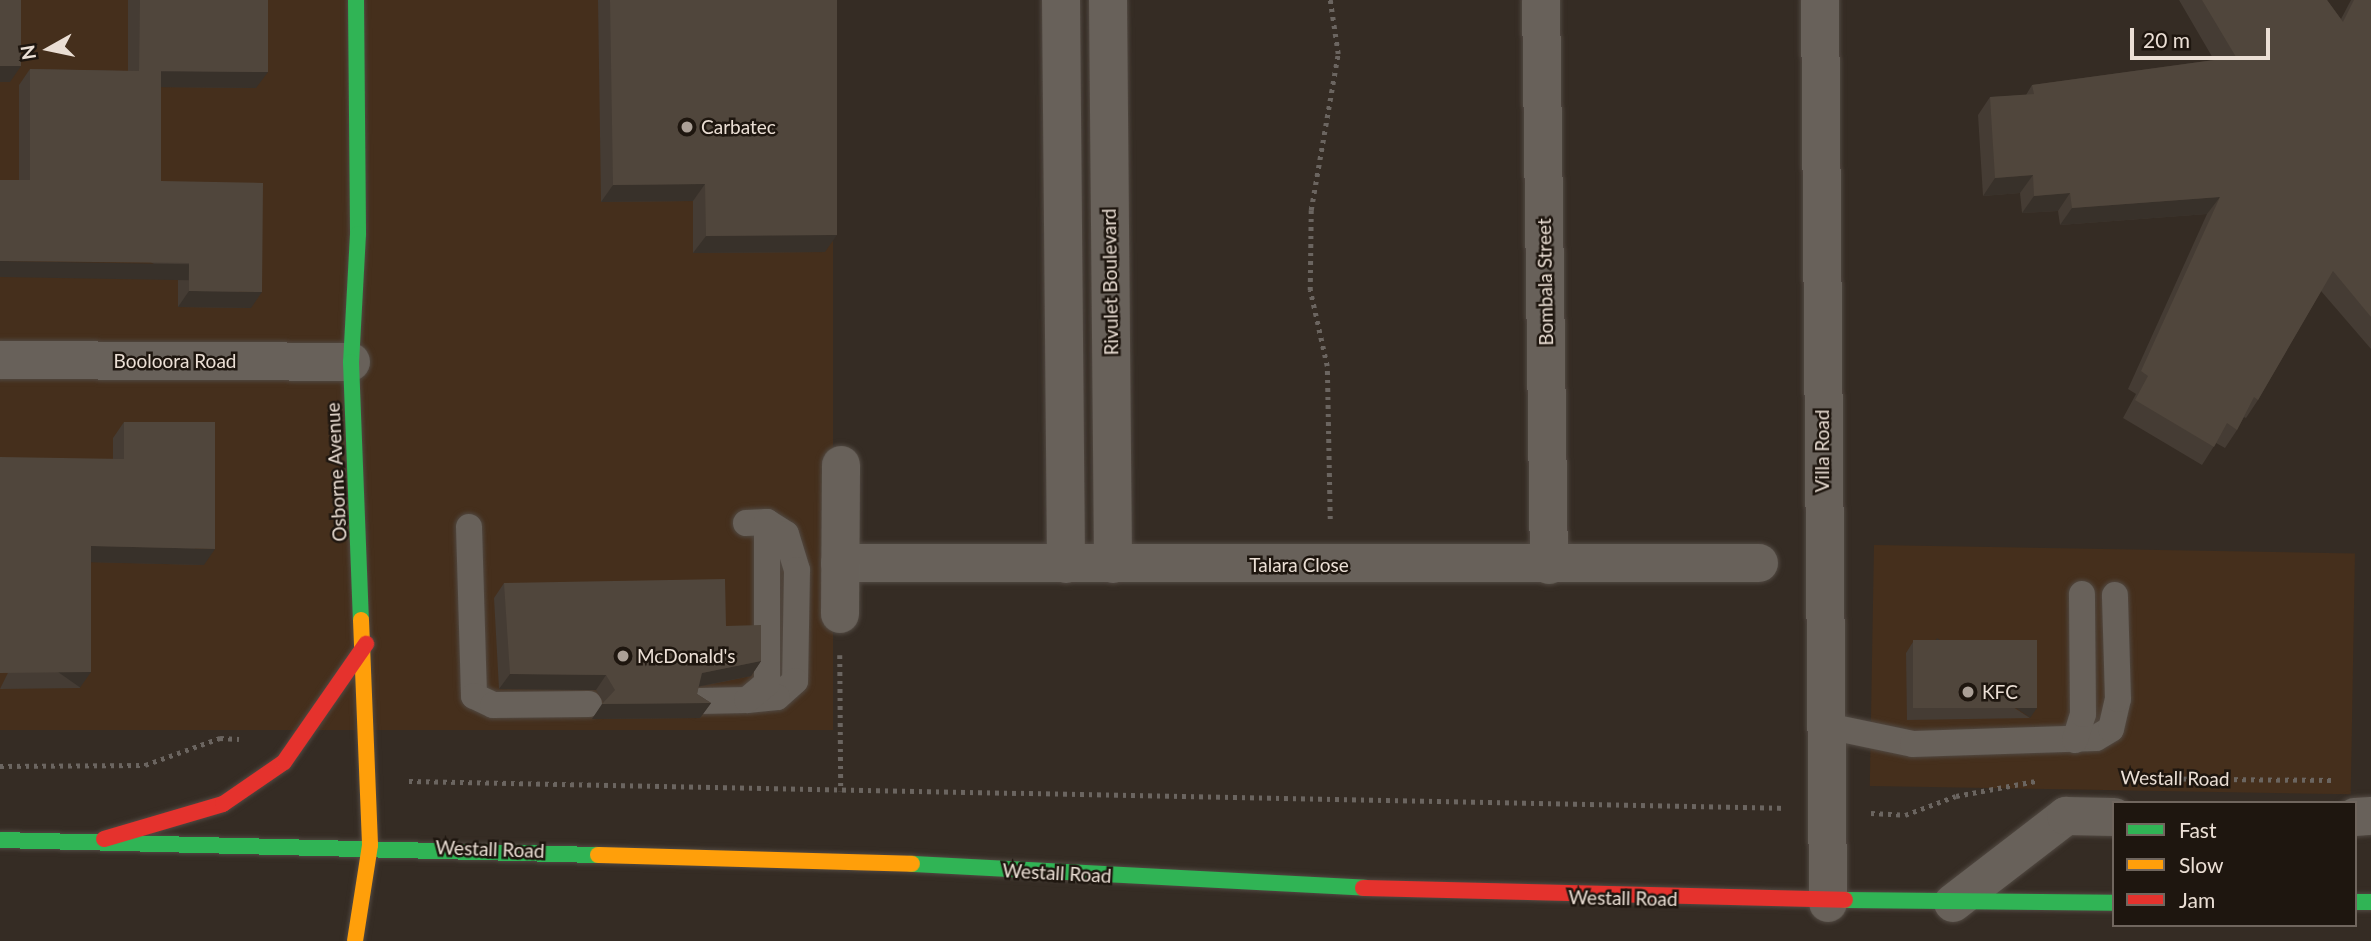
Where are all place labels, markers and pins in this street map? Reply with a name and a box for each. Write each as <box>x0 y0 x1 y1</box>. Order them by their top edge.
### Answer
place label: Carbatec <box>701 116 776 138</box>
marker: Carbatec <box>679 119 695 135</box>
place label: McDonald's <box>637 645 736 667</box>
marker: McDonald's <box>615 648 631 664</box>
place label: KFC <box>1982 681 2018 703</box>
marker: KFC <box>1960 684 1976 700</box>

